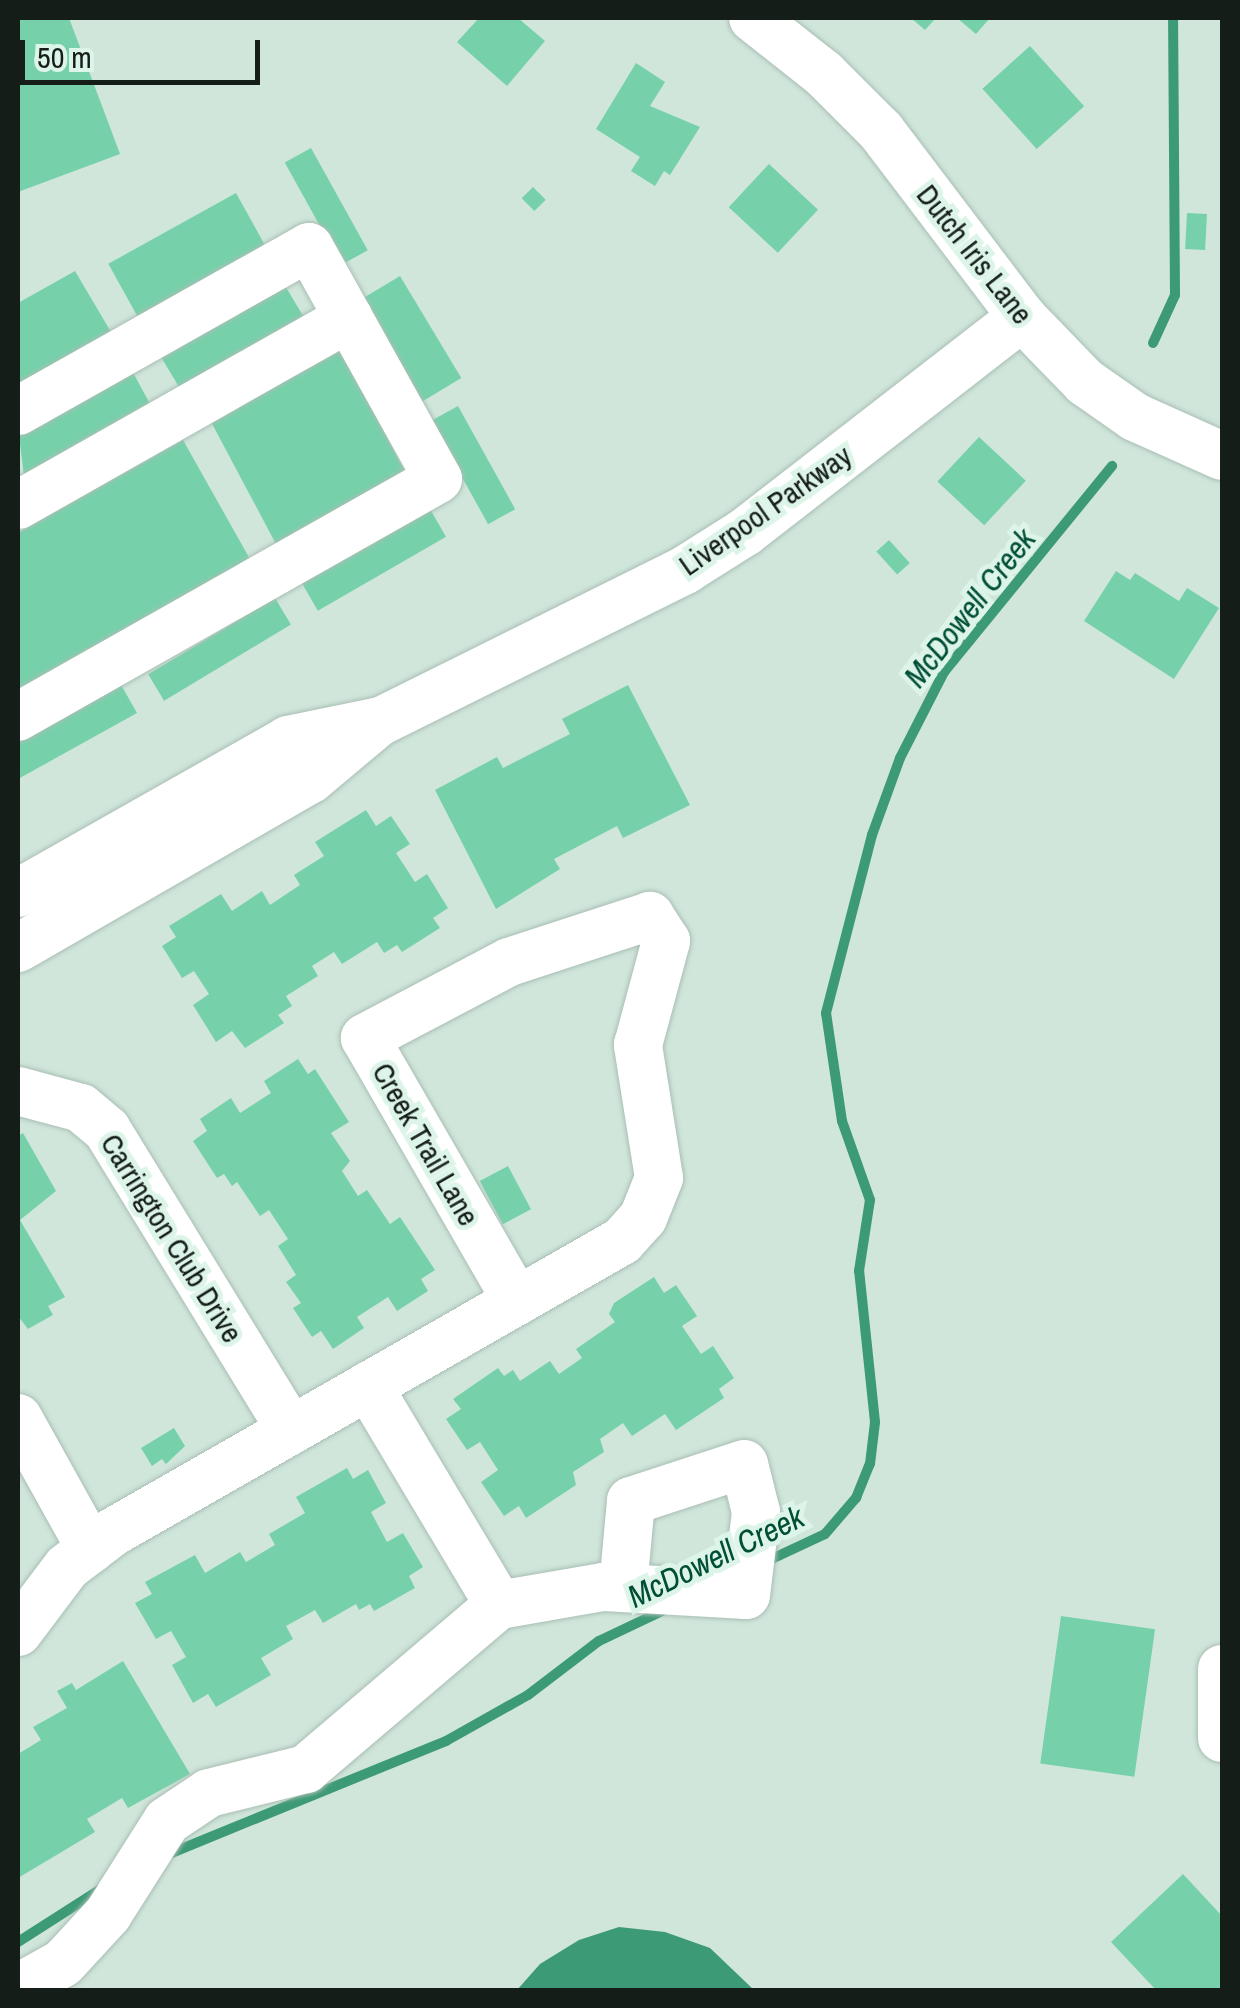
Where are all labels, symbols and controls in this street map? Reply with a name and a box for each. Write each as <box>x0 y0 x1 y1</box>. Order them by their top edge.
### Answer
scale bar <box>25 20 265 82</box>
text: 50 m <box>37 37 92 77</box>
street label: Dutch Iris Lane <box>909 177 1041 331</box>
street label: Liverpool Parkway <box>672 437 858 583</box>
water label: McDowell Creek <box>896 521 1044 695</box>
street label: Creek Trail Lane <box>365 1056 487 1232</box>
street label: Carrington Club Drive <box>93 1127 251 1349</box>
water label: McDowell Creek <box>622 1498 810 1616</box>

